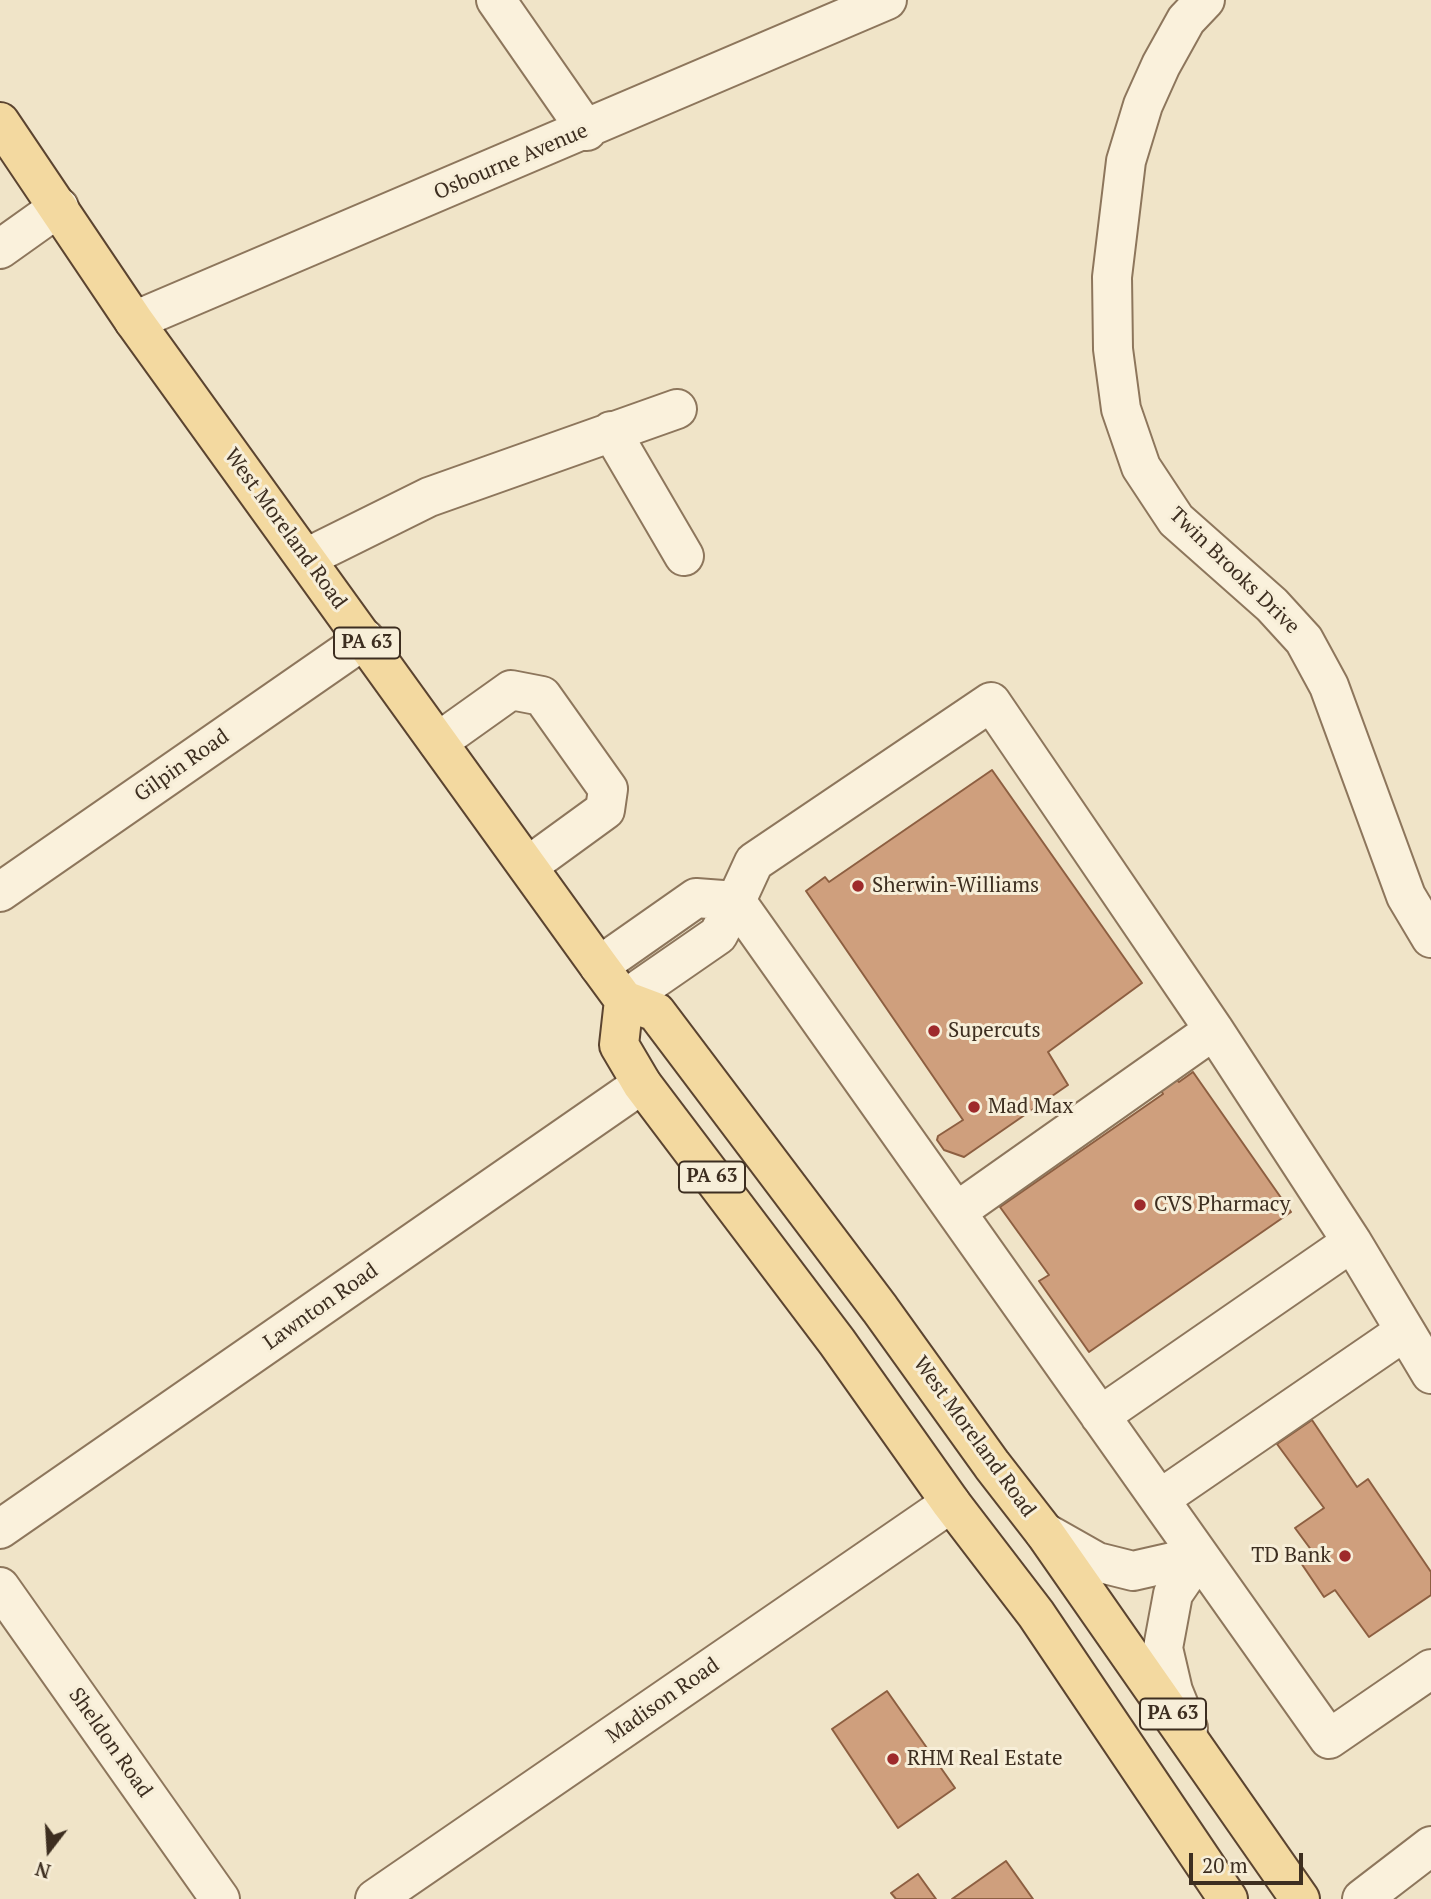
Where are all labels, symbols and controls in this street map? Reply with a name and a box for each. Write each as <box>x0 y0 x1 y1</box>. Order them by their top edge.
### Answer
street label: Osbourne Avenue <box>430 118 592 206</box>
street label: West Moreland Road <box>218 444 352 614</box>
street label: Twin Brooks Drive <box>1164 502 1304 640</box>
road number: PA 63 <box>334 628 400 658</box>
street label: Gilpin Road <box>130 724 234 808</box>
place label: Sherwin-Williams <box>872 873 1039 899</box>
marker: Sherwin-Williams <box>850 878 866 894</box>
place label: Supercuts <box>948 1018 1041 1044</box>
marker: Supercuts <box>926 1023 942 1039</box>
place label: Mad Max <box>988 1094 1073 1120</box>
marker: Mad Max <box>966 1099 982 1115</box>
road number: PA 63 <box>679 1162 745 1192</box>
place label: CVS Pharmacy <box>1154 1192 1290 1218</box>
marker: CVS Pharmacy <box>1132 1197 1148 1213</box>
street label: Lawnton Road <box>259 1258 383 1356</box>
street label: West Moreland Road <box>907 1352 1041 1522</box>
place label: TD Bank <box>1251 1543 1331 1569</box>
marker: TD Bank <box>1337 1548 1353 1564</box>
street label: Madison Road <box>602 1653 724 1749</box>
street label: Sheldon Road <box>63 1683 157 1803</box>
road number: PA 63 <box>1140 1698 1206 1730</box>
place label: RHM Real Estate <box>907 1746 1063 1772</box>
marker: RHM Real Estate <box>885 1751 901 1767</box>
north arrow <box>14 1815 84 1885</box>
scale bar <box>1193 1840 1307 1884</box>
text: 20 m <box>1202 1851 1248 1879</box>
text: N <box>32 1857 53 1885</box>

